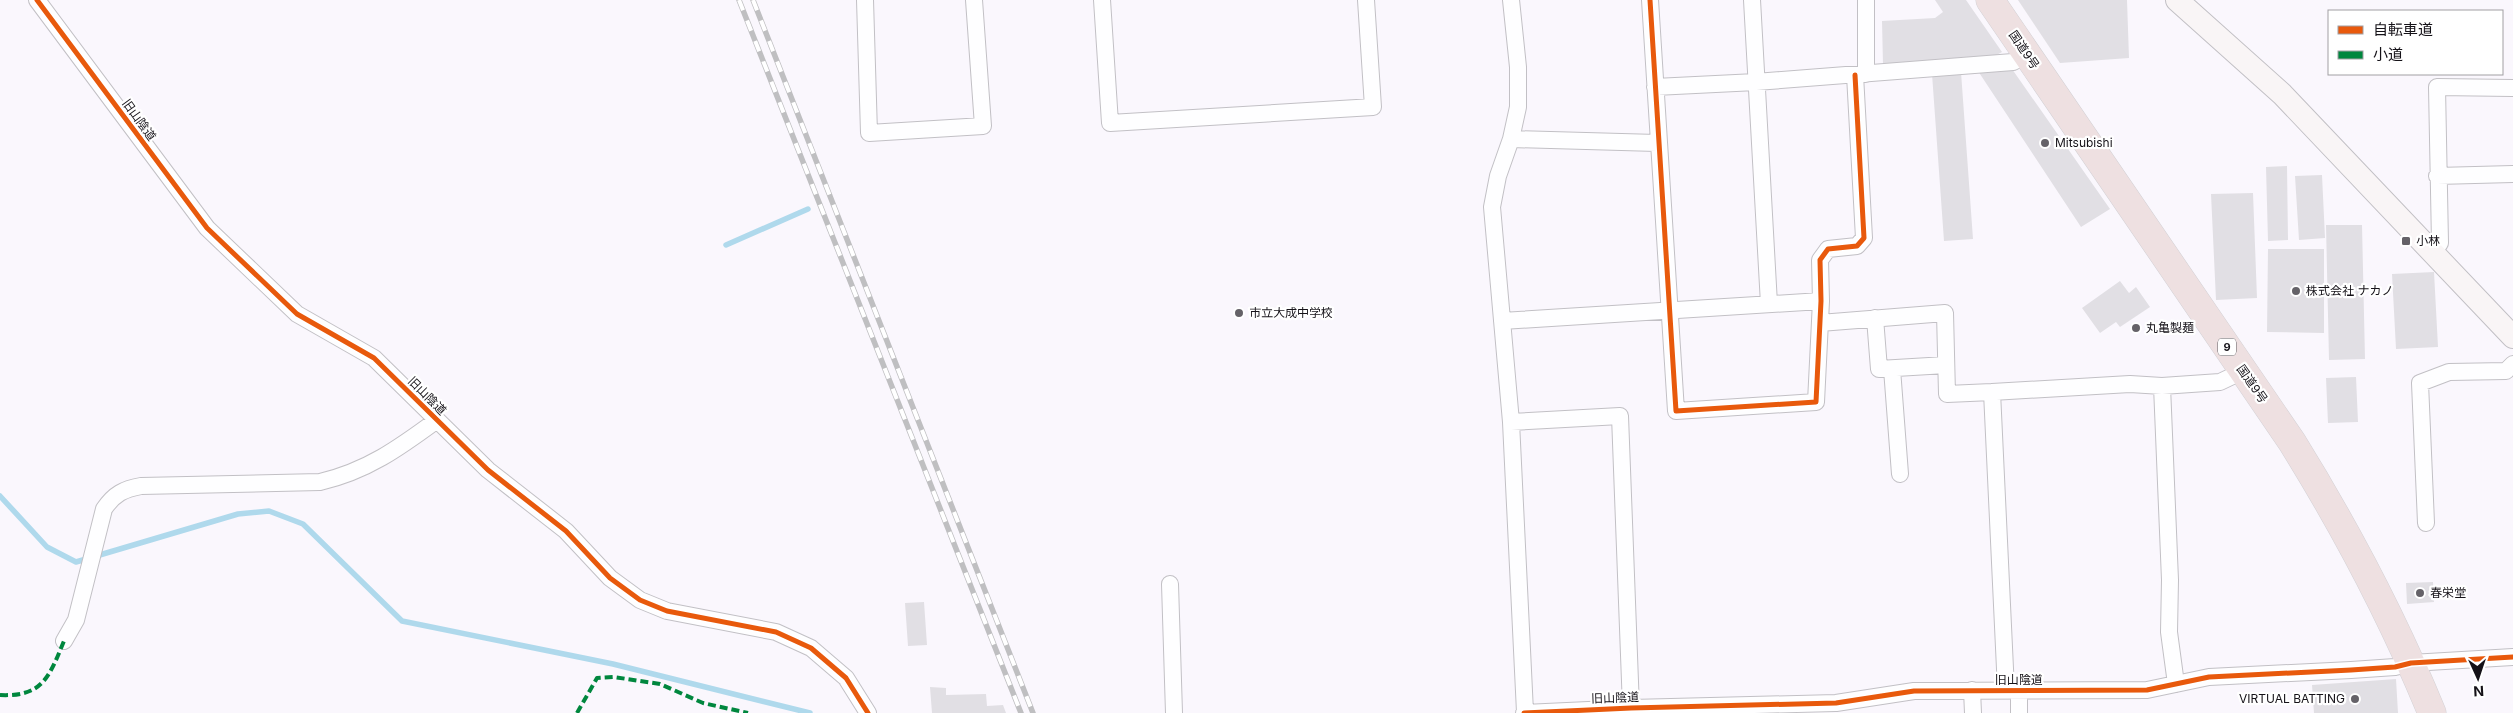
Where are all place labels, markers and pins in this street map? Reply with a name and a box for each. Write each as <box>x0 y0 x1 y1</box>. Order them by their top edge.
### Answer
place label: Mitsubishi <box>2055 135 2113 150</box>
marker: Mitsubishi <box>2039 137 2051 149</box>
place label: 小林 <box>2416 233 2440 248</box>
marker: 小林 <box>2400 235 2412 247</box>
place label: 株式会社 ナカノ <box>2306 283 2393 298</box>
marker: 株式会社 ナカノ <box>2290 285 2302 297</box>
place label: 市立大成中学校 <box>1249 305 1333 320</box>
marker: 市立大成中学校 <box>1233 307 1245 319</box>
place label: 丸亀製麺 <box>2146 320 2194 335</box>
marker: 丸亀製麺 <box>2130 322 2142 334</box>
place label: 春栄堂 <box>2430 585 2466 600</box>
marker: 春栄堂 <box>2414 587 2426 599</box>
place label: VIRTUAL BATTING <box>2239 691 2345 706</box>
marker: VIRTUAL BATTING <box>2349 693 2361 705</box>

